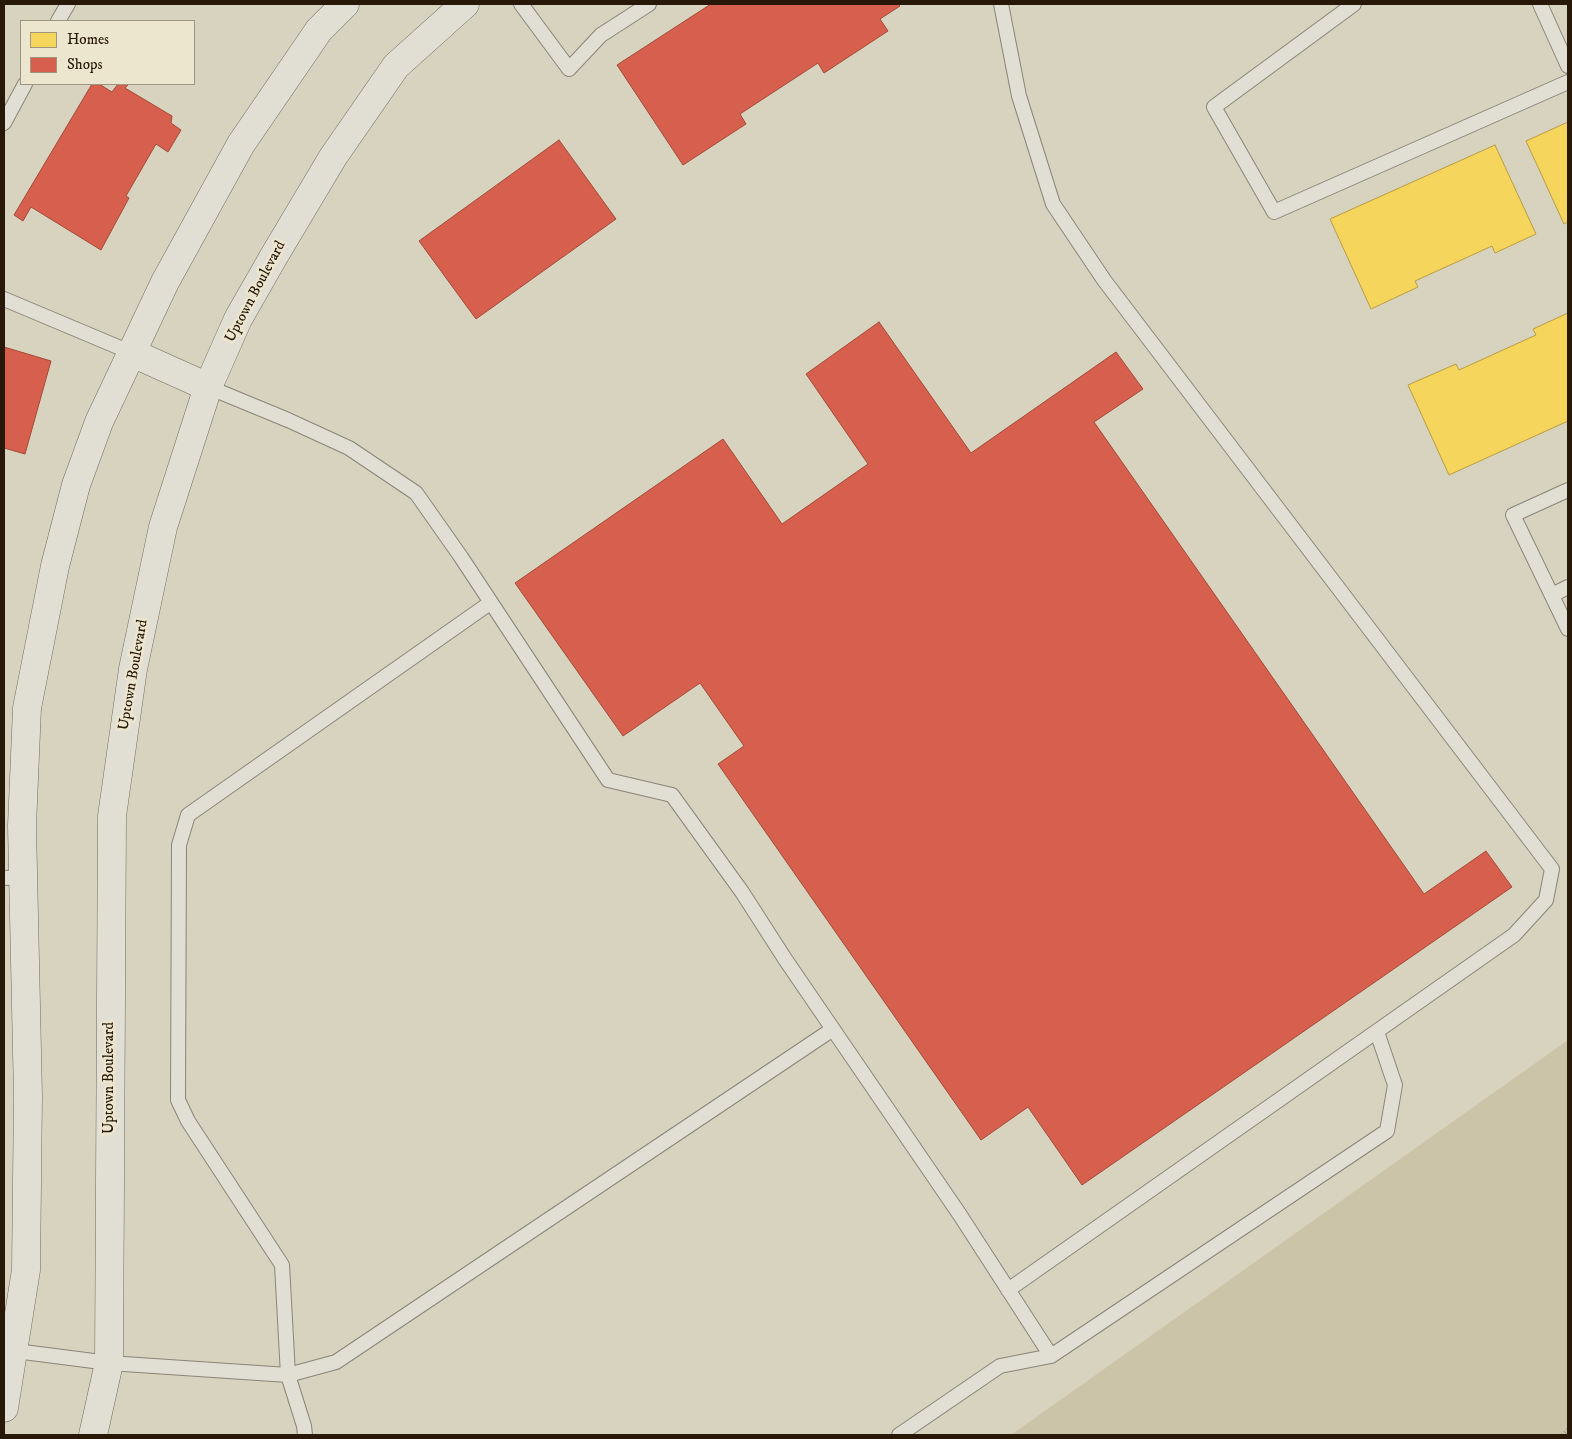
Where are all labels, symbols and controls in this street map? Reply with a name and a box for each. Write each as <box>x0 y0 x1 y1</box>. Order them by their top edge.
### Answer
legend <box>20 20 195 85</box>
text: Homes <box>67 30 109 49</box>
text: Shops <box>67 55 103 74</box>
street label: Uptown Boulevard <box>222 238 290 346</box>
street label: Uptown Boulevard <box>115 618 153 732</box>
street label: Uptown Boulevard <box>101 1022 119 1134</box>

